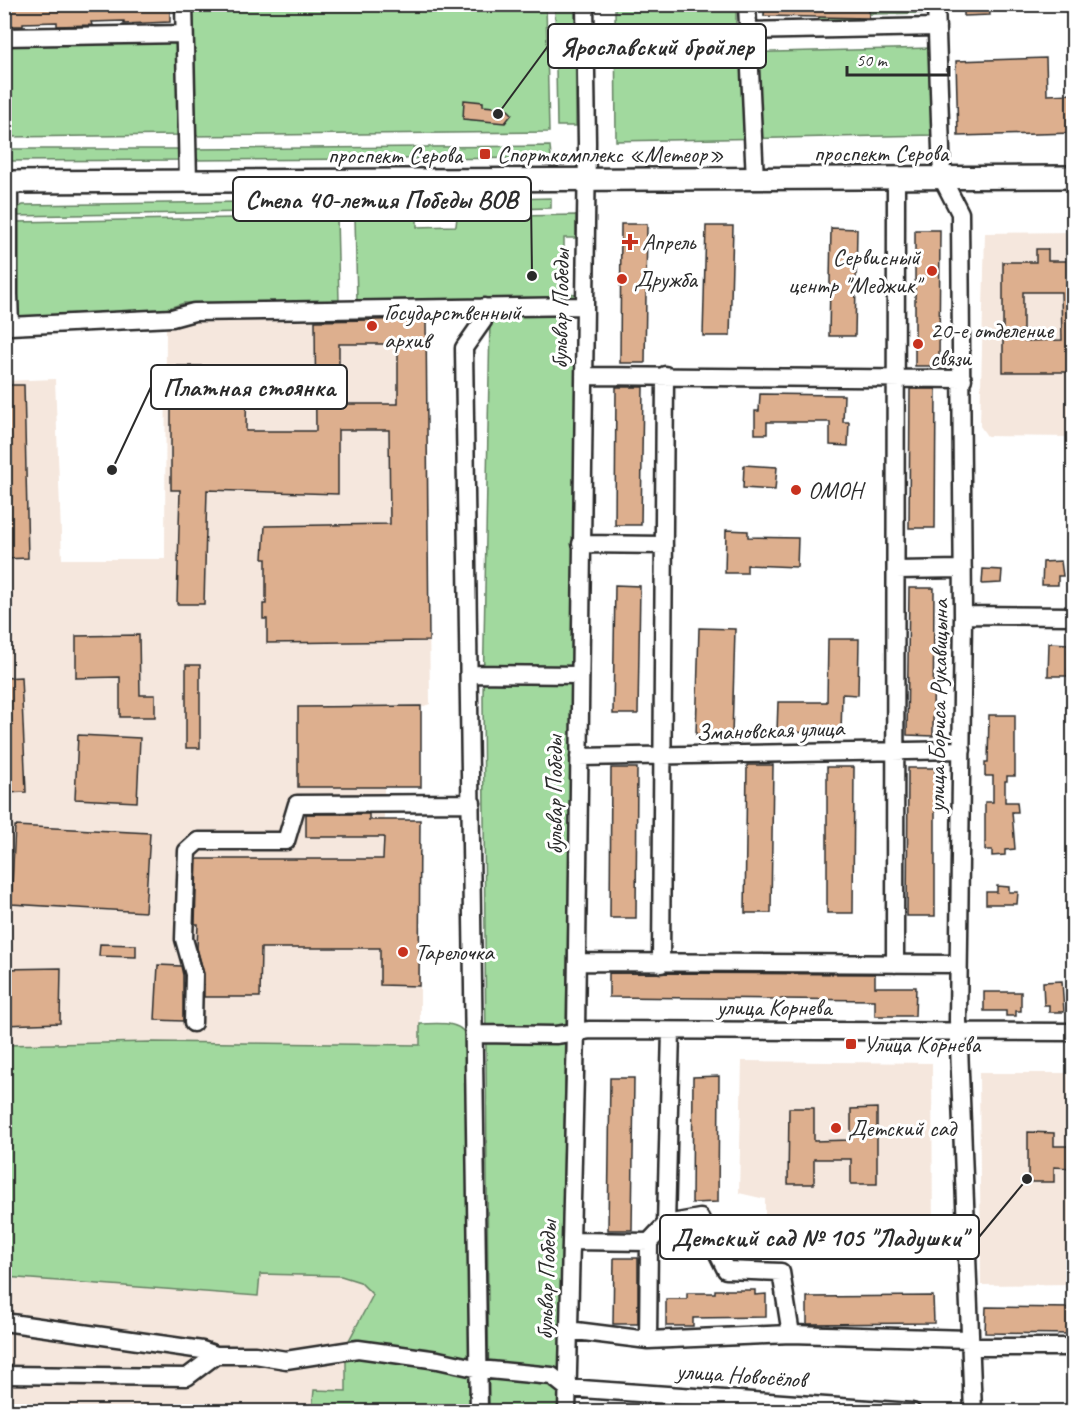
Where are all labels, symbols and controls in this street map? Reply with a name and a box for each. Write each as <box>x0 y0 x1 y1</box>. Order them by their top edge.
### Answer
callout: Ярославский бройлер <box>548 24 766 68</box>
text: Ярославский бройлер <box>560 30 756 63</box>
scale bar <box>847 39 949 77</box>
text: 50 m <box>856 49 889 71</box>
street label: проспект Серова <box>814 138 950 168</box>
place label: Спорткомплекс «Метеор» <box>497 139 724 169</box>
street label: проспект Серова <box>328 140 464 170</box>
marker: Спорткомплекс «Метеор» <box>478 147 492 161</box>
callout: Стела 40-летия Победы ВОВ <box>233 177 531 221</box>
text: Стела 40-летия Победы ВОВ <box>245 183 521 216</box>
place label: Апрель <box>642 227 697 257</box>
marker: Апрель <box>623 235 637 249</box>
place label: Сервисный центр "Меджик" <box>788 242 925 300</box>
street label: бульвар Победы <box>544 247 576 369</box>
place label: Дружба <box>634 264 698 294</box>
marker: Сервисный центр "Меджик" <box>925 264 939 278</box>
marker: Дружба <box>615 272 629 286</box>
place label: Государственный архив <box>384 297 523 355</box>
place label: 20-е отделение связи <box>930 315 1055 373</box>
marker: Государственный архив <box>365 319 379 333</box>
marker: 20-е отделение связи <box>911 337 925 351</box>
callout: Платная стоянка <box>151 365 347 409</box>
text: Платная стоянка <box>163 371 338 404</box>
place label: ОМОН <box>808 475 866 505</box>
marker: ОМОН <box>789 483 803 497</box>
street label: улица Бориса Рукавицына <box>921 598 955 815</box>
street label: Змановская улица <box>695 712 846 748</box>
street label: бульвар Победы <box>539 733 569 855</box>
place label: Тарелочка <box>415 937 495 967</box>
marker: Тарелочка <box>396 945 410 959</box>
street label: улица Корнева <box>715 992 833 1022</box>
place label: Улица Корнева <box>863 1029 981 1059</box>
marker: Улица Корнева <box>844 1037 858 1051</box>
place label: Детский сад <box>848 1113 958 1143</box>
marker: Детский сад <box>829 1121 843 1135</box>
callout: Детский сад № 105 "Ладушки" <box>660 1215 979 1259</box>
street label: бульвар Победы <box>529 1217 563 1340</box>
text: Детский сад № 105 "Ладушки" <box>671 1221 972 1254</box>
street label: улица Новосёлов <box>673 1355 811 1395</box>

